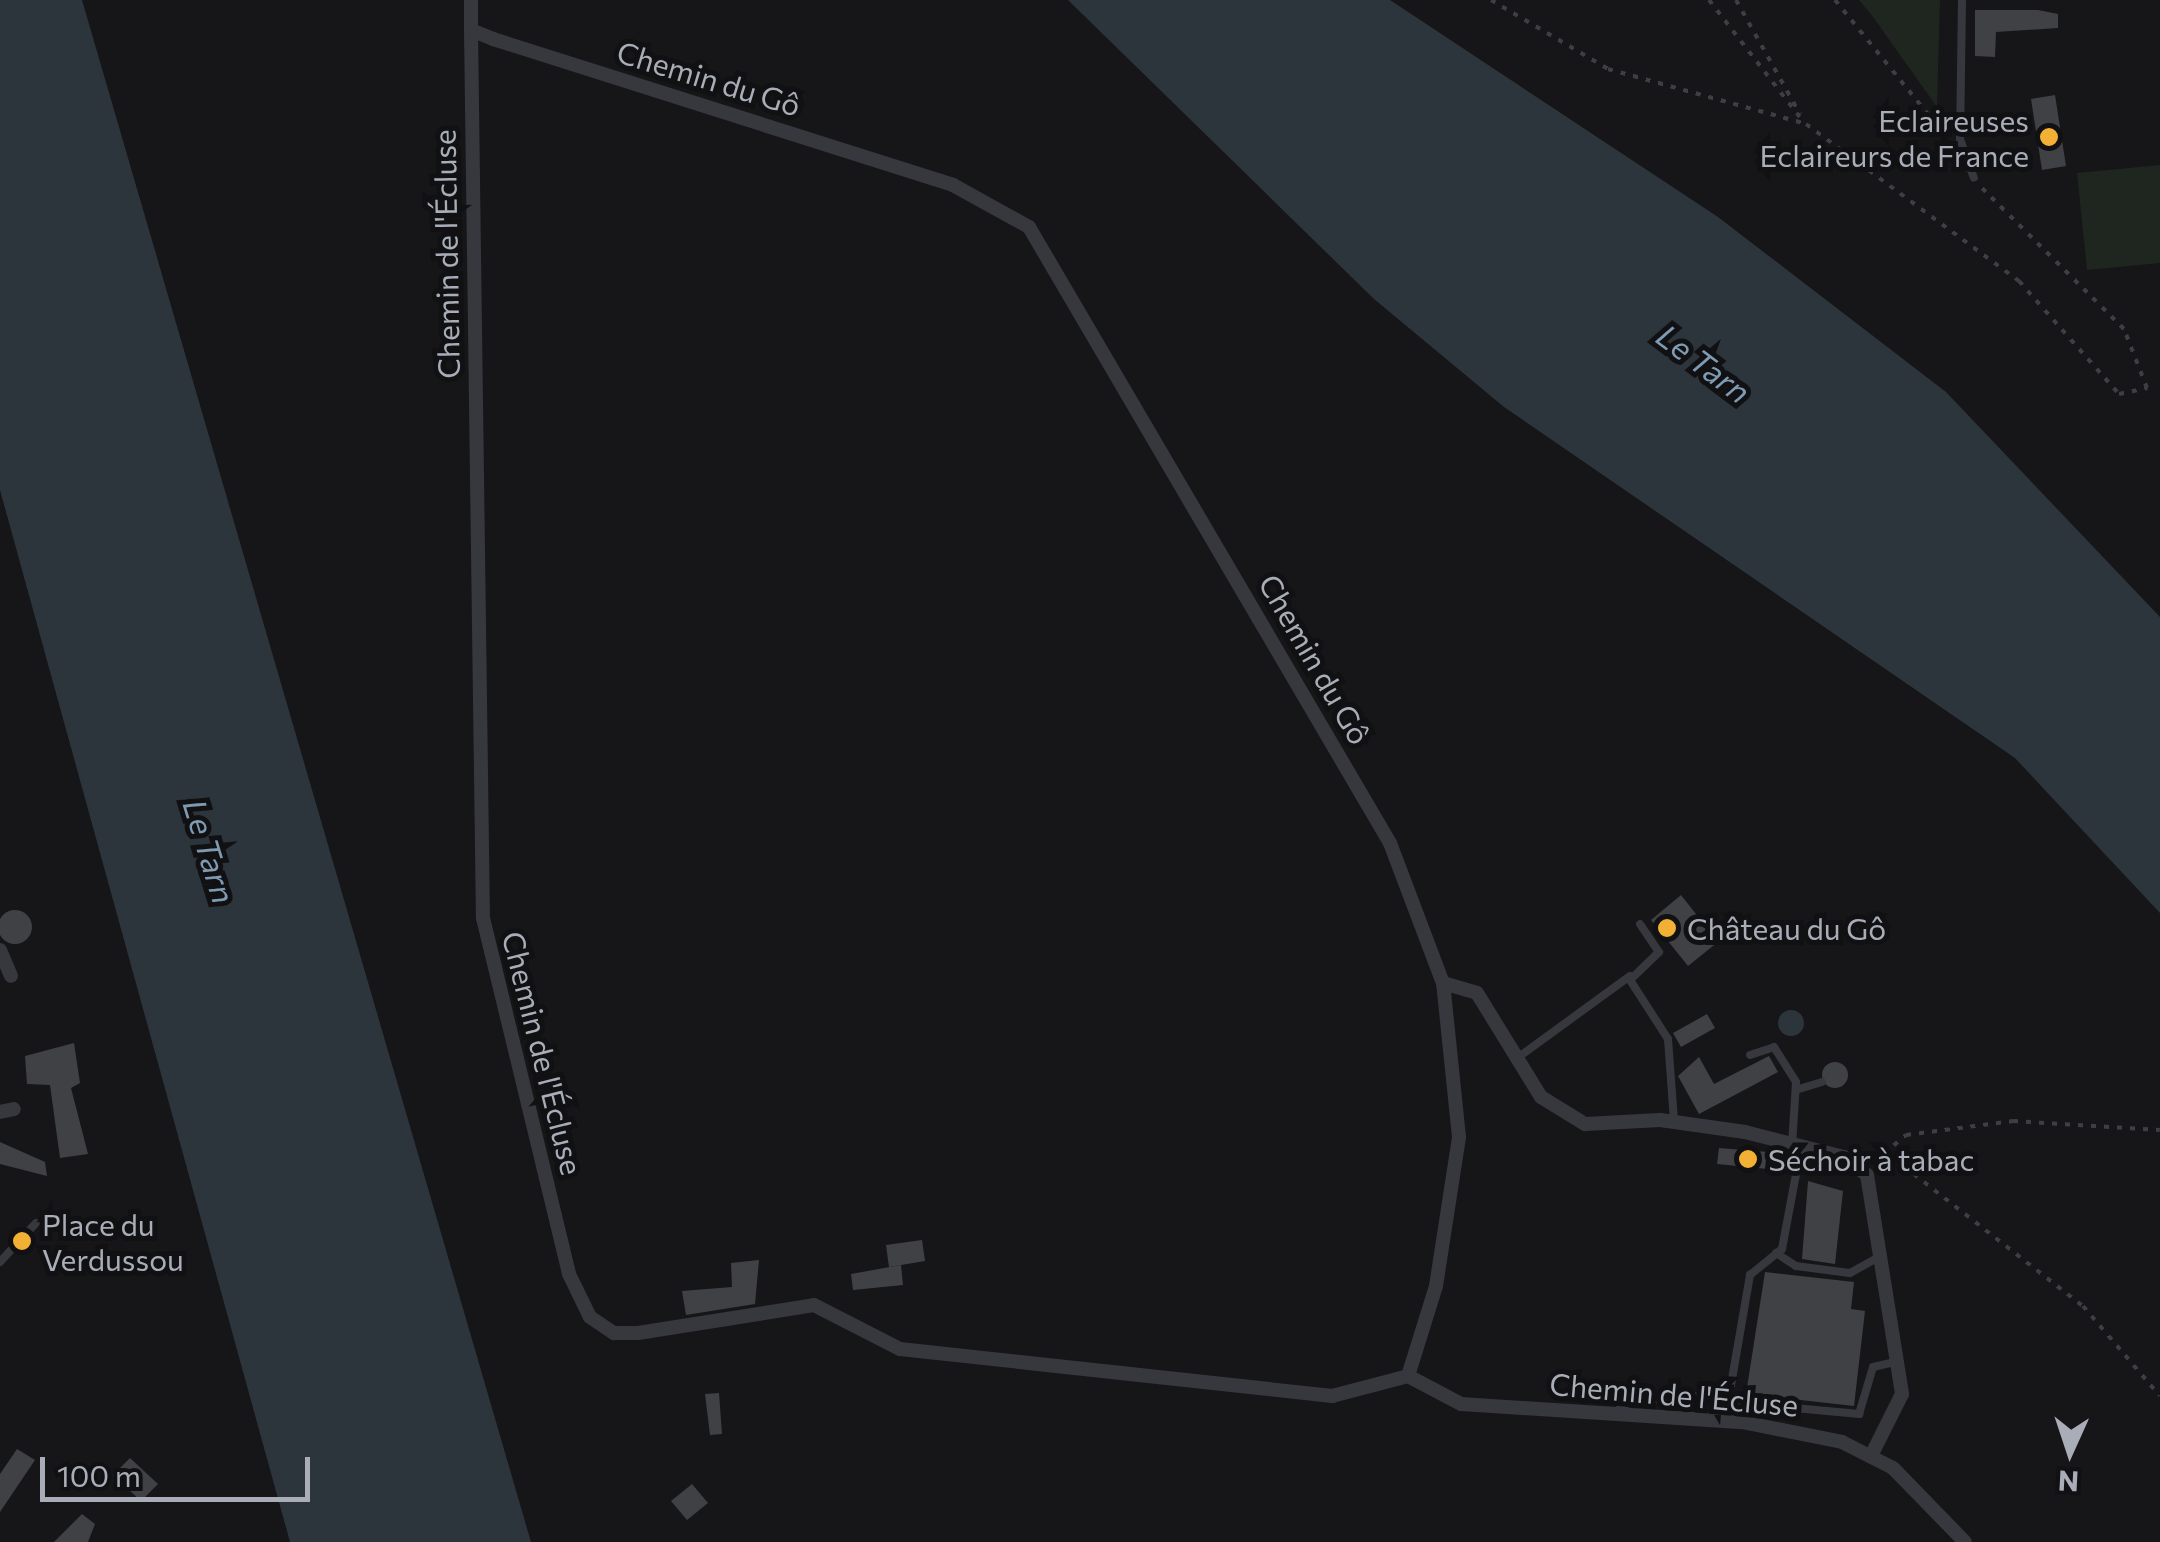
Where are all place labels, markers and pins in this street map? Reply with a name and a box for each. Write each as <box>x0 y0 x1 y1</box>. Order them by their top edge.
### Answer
place label: Eclaireuses Eclaireurs de France <box>1760 102 2029 172</box>
marker: Eclaireuses Eclaireurs de France <box>2038 126 2060 148</box>
place label: Château du Gô <box>1687 910 1886 946</box>
marker: Château du Gô <box>1656 917 1678 939</box>
place label: Séchoir à tabac <box>1768 1141 1974 1177</box>
marker: Séchoir à tabac <box>1737 1148 1759 1170</box>
place label: Place du Verdussou <box>42 1206 184 1276</box>
marker: Place du Verdussou <box>11 1230 33 1252</box>

